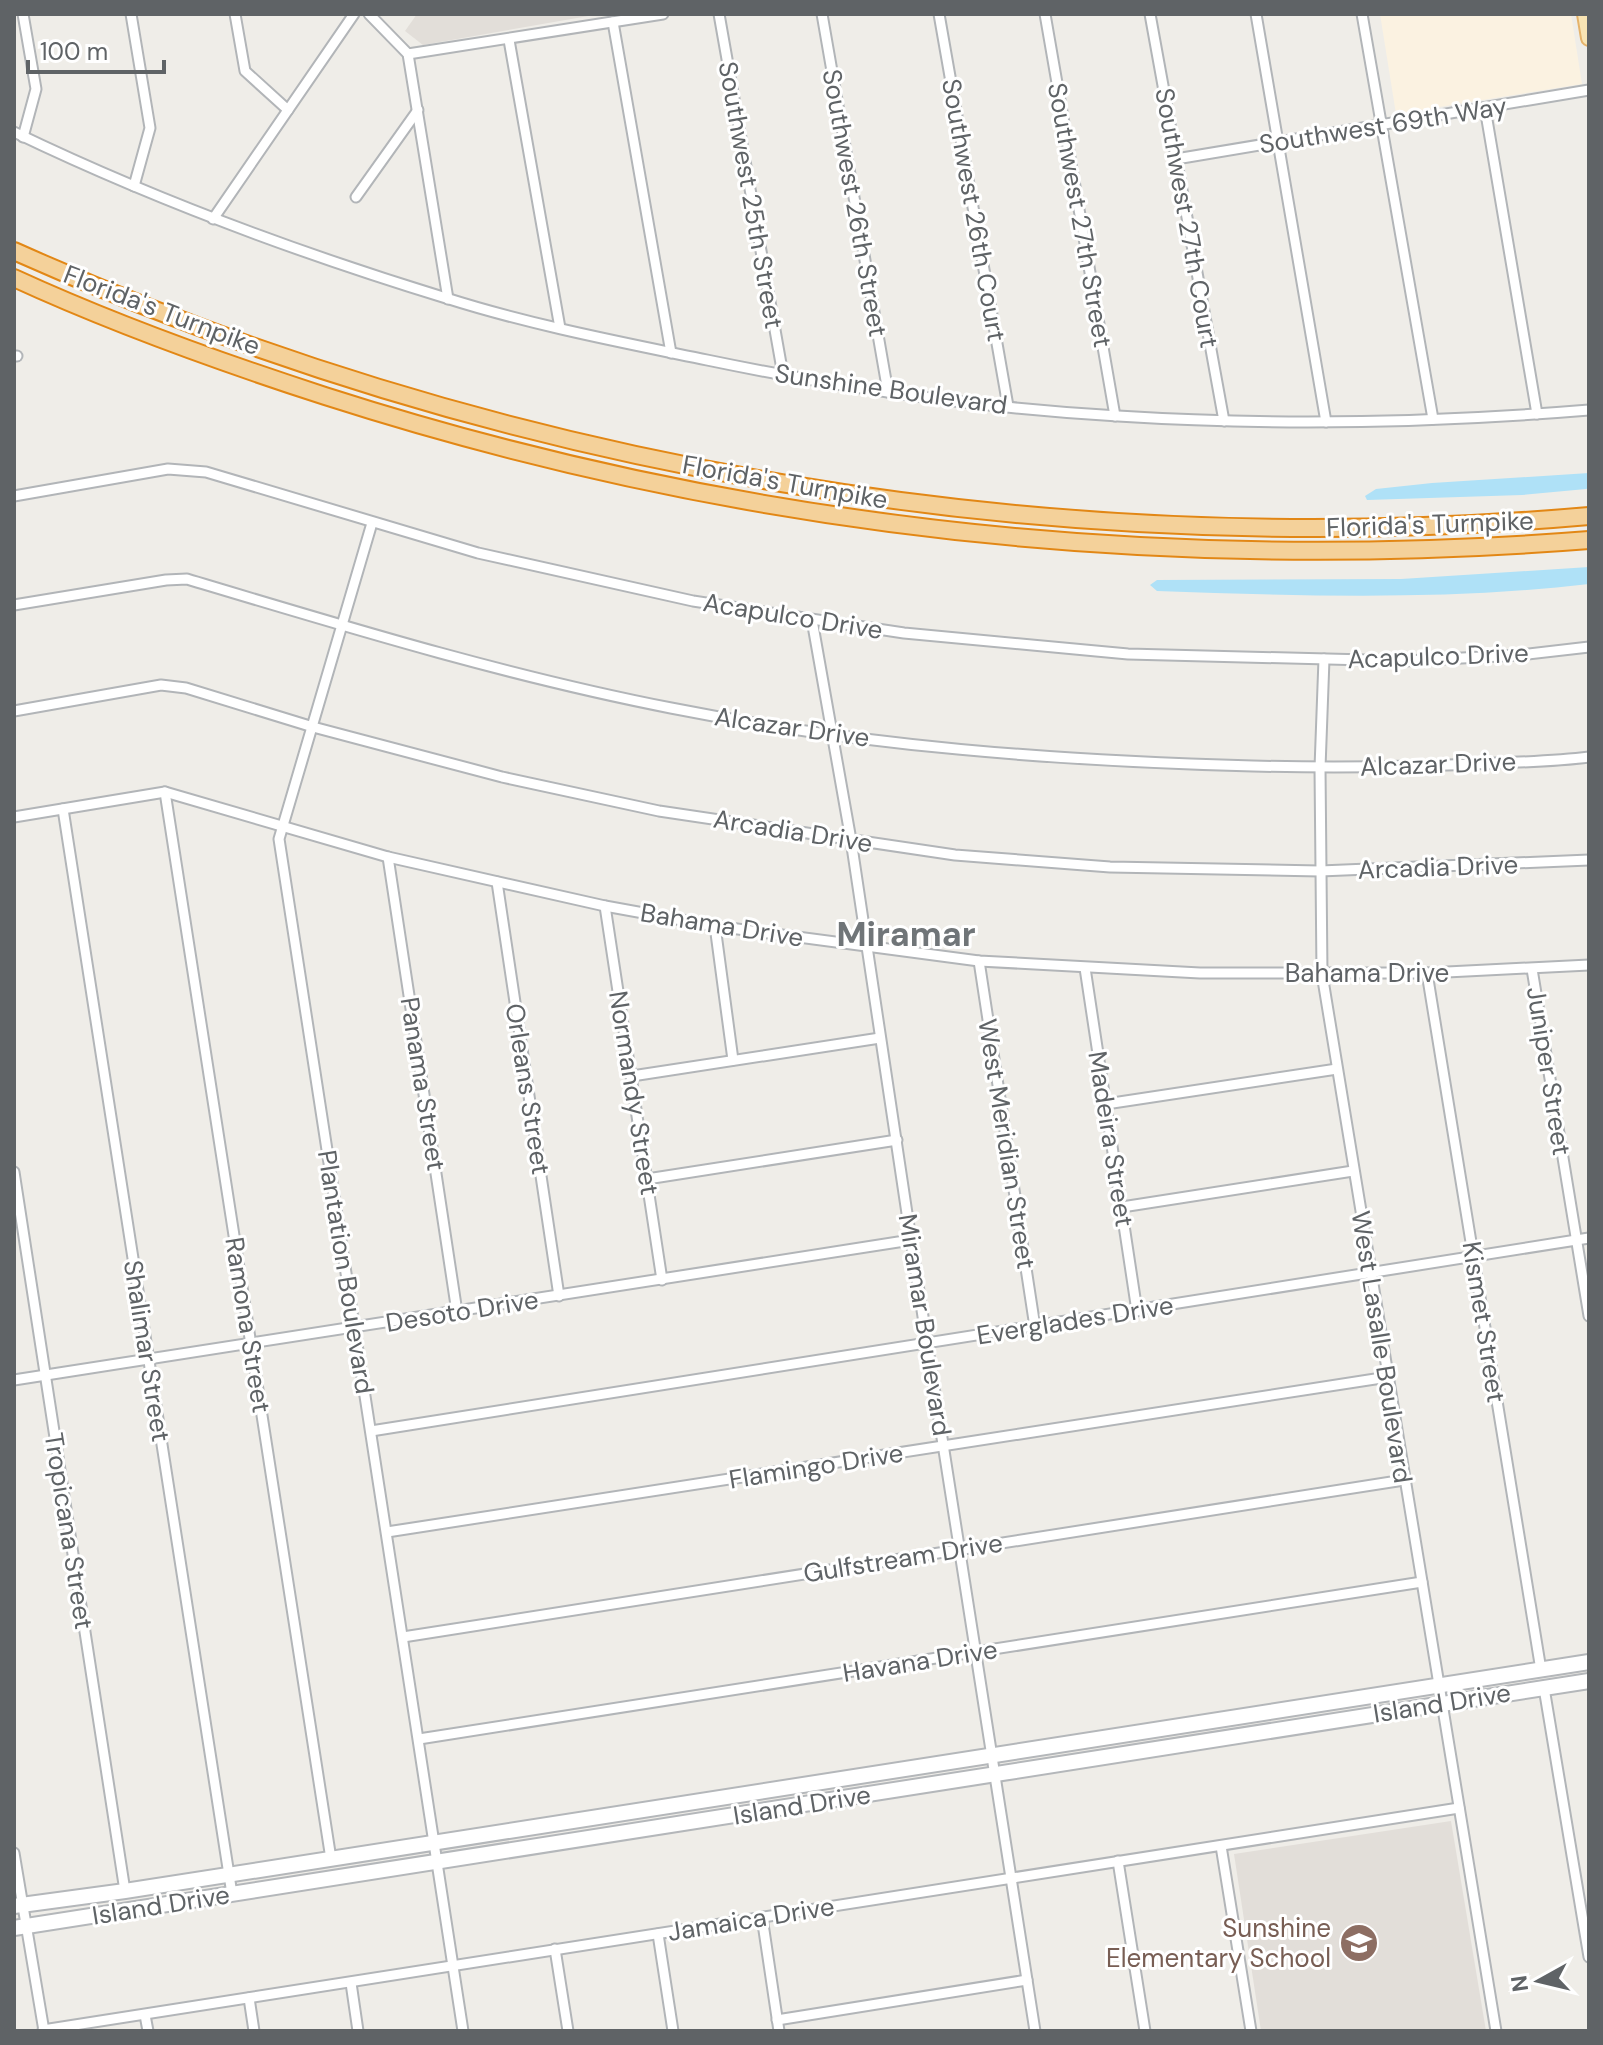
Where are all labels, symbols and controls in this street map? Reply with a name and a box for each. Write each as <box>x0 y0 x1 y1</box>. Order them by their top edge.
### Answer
scale bar <box>28 24 164 74</box>
text: 100 m <box>40 36 108 67</box>
street label: Southwest 25th Street <box>711 59 791 331</box>
street label: Southwest 26th Street <box>815 66 895 340</box>
street label: Southwest 26th Court <box>934 76 1014 344</box>
street label: Southwest 27th Street <box>1040 80 1120 350</box>
street label: Southwest 27th Court <box>1147 85 1227 351</box>
street label: Southwest 69th Way <box>1257 89 1509 161</box>
street label: Florida's Turnpike <box>59 257 265 363</box>
street label: Sunshine Boulevard <box>773 356 1009 422</box>
street label: Florida's Turnpike <box>680 447 890 517</box>
street label: Florida's Turnpike <box>1326 503 1534 545</box>
street label: Acapulco Drive <box>701 585 885 647</box>
street label: Acapulco Drive <box>1347 636 1529 676</box>
street label: Alcazar Drive <box>712 699 872 755</box>
street label: Alcazar Drive <box>1359 744 1517 784</box>
street label: Arcadia Drive <box>711 802 875 860</box>
street label: Arcadia Drive <box>1357 847 1519 887</box>
street label: Bahama Drive <box>638 895 806 955</box>
district label: Miramar <box>836 912 976 957</box>
street label: Bahama Drive <box>1285 956 1449 990</box>
street label: Juniper Street <box>1519 984 1579 1158</box>
street label: Normandy Street <box>601 988 667 1198</box>
street label: Panama Street <box>392 995 454 1173</box>
street label: Orleans Street <box>498 1001 558 1177</box>
street label: West Meridian Street <box>970 1016 1044 1272</box>
street label: Madeira Street <box>1080 1049 1142 1229</box>
street label: Plantation Boulevard <box>310 1148 382 1396</box>
street label: West Lasalle Boulevard <box>1344 1208 1420 1486</box>
street label: Miramar Boulevard <box>891 1212 959 1438</box>
street label: Ramona Street <box>217 1235 279 1415</box>
street label: Kismet Street <box>1454 1239 1514 1405</box>
street label: Shalimar Street <box>116 1258 178 1444</box>
street label: Desoto Drive <box>383 1282 541 1340</box>
street label: Everglades Drive <box>974 1288 1176 1352</box>
street label: Tropicana Street <box>37 1430 101 1632</box>
street label: Flamingo Drive <box>726 1435 906 1497</box>
street label: Gulfstream Drive <box>801 1525 1005 1591</box>
street label: Havana Drive <box>840 1632 1000 1690</box>
street label: Island Drive <box>1371 1675 1513 1731</box>
street label: Island Drive <box>731 1777 873 1833</box>
street label: Island Drive <box>90 1877 232 1933</box>
street label: Jamaica Drive <box>665 1889 837 1949</box>
place label: Sunshine Elementary School <box>1106 1911 1331 1975</box>
school or university icon: Sunshine Elementary School <box>1338 1922 1380 1964</box>
north arrow <box>1499 1941 1579 2021</box>
text: N <box>1504 1974 1535 1994</box>

